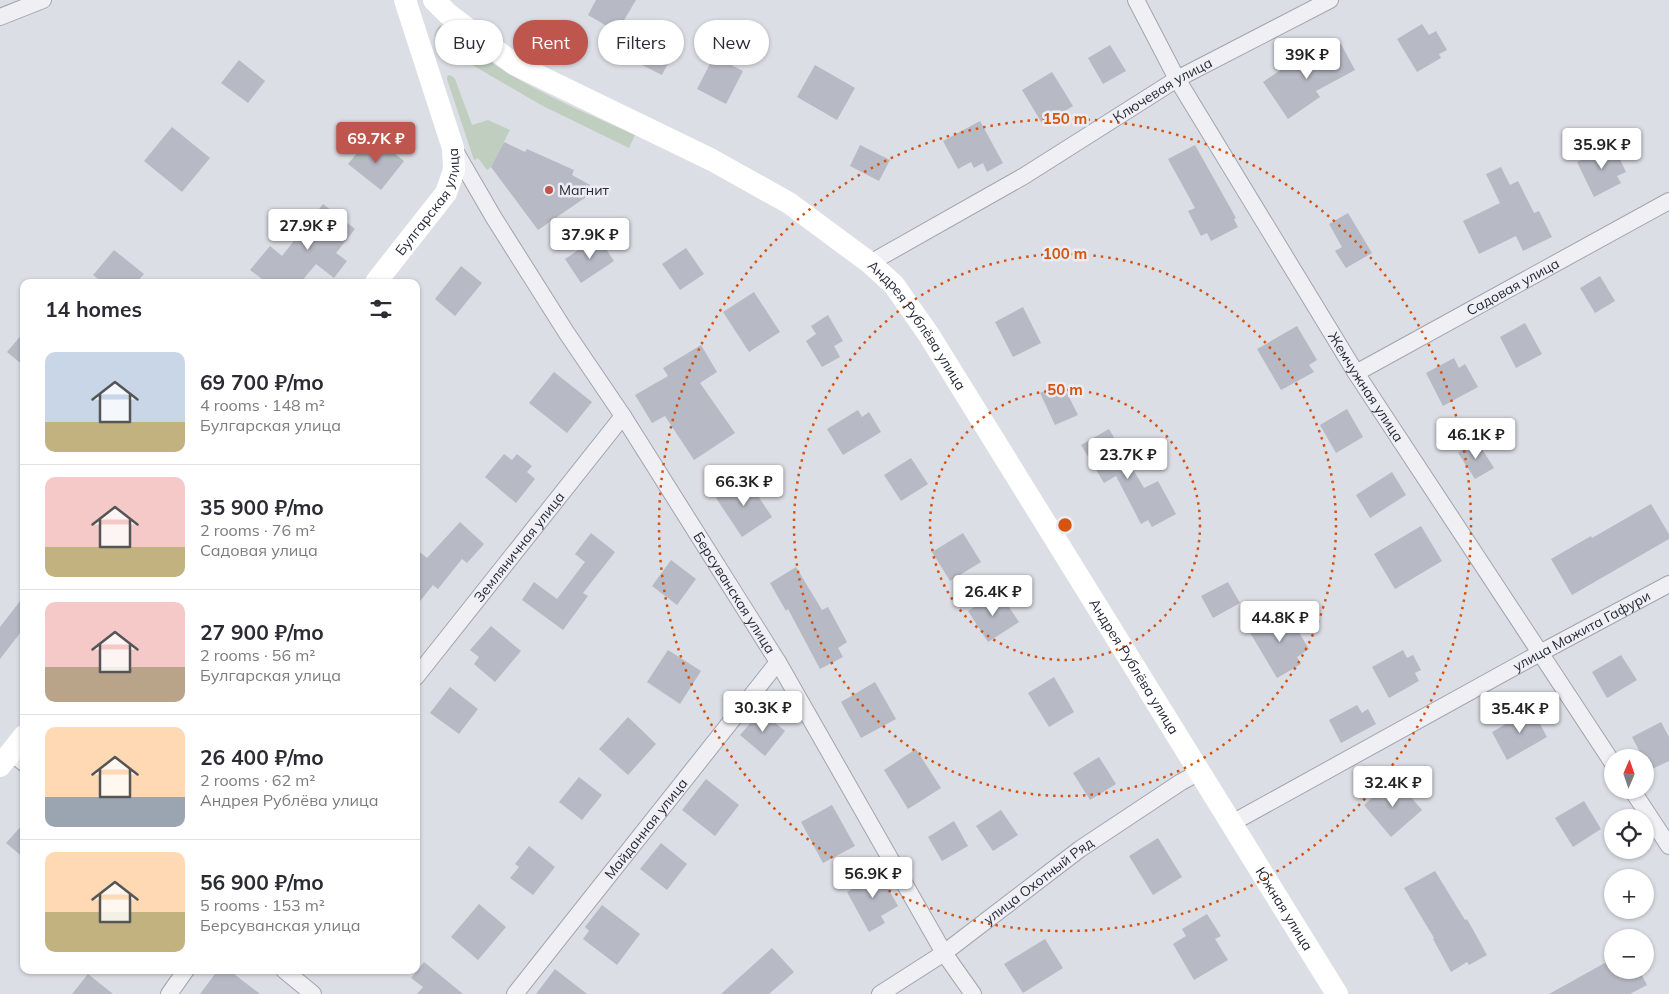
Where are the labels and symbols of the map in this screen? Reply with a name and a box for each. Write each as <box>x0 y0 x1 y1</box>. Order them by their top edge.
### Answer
pin: 39K ₽ <box>1272 38 1342 80</box>
street label: Ключевая улица <box>1109 53 1215 126</box>
text: 150 m <box>1043 109 1087 128</box>
pin: 69.7K ₽ <box>330 121 422 164</box>
pin: 35.9K ₽ <box>1556 128 1648 170</box>
street label: Булгарская улица <box>391 147 463 259</box>
place label: Магнит <box>559 181 609 199</box>
marker: Магнит <box>543 184 555 196</box>
pin: 27.9K ₽ <box>262 208 354 251</box>
pin: 37.9K ₽ <box>544 218 636 260</box>
text: 100 m <box>1043 244 1087 263</box>
street label: Садовая улица <box>1463 254 1562 320</box>
street label: Андрея Рублёва улица <box>864 256 970 393</box>
street label: Жемчужная улица <box>1324 328 1408 445</box>
text: 50 m <box>1047 380 1083 399</box>
pin: 46.1K ₽ <box>1430 418 1522 460</box>
pin: 23.7K ₽ <box>1082 438 1174 480</box>
pin: 66.3K ₽ <box>698 464 790 507</box>
street label: Земляничная улица <box>470 488 568 606</box>
centre of rings <box>1056 516 1074 534</box>
street label: Берсуванская улица <box>689 528 779 657</box>
pin: 26.4K ₽ <box>947 574 1039 617</box>
street label: улица Мажита Гафури <box>1510 587 1654 675</box>
street label: Андрея Рублёва улица <box>1085 595 1183 738</box>
pin: 44.8K ₽ <box>1234 600 1326 643</box>
pin: 30.3K ₽ <box>717 690 809 733</box>
pin: 35.4K ₽ <box>1474 692 1566 734</box>
north arrow <box>1604 749 1654 799</box>
pin: 32.4K ₽ <box>1347 766 1439 808</box>
street label: Майданная улица <box>601 775 691 883</box>
street label: улица Охотный Ряд <box>980 833 1097 928</box>
pin: 56.9K ₽ <box>827 856 919 899</box>
street label: Южная улица <box>1252 864 1317 954</box>

